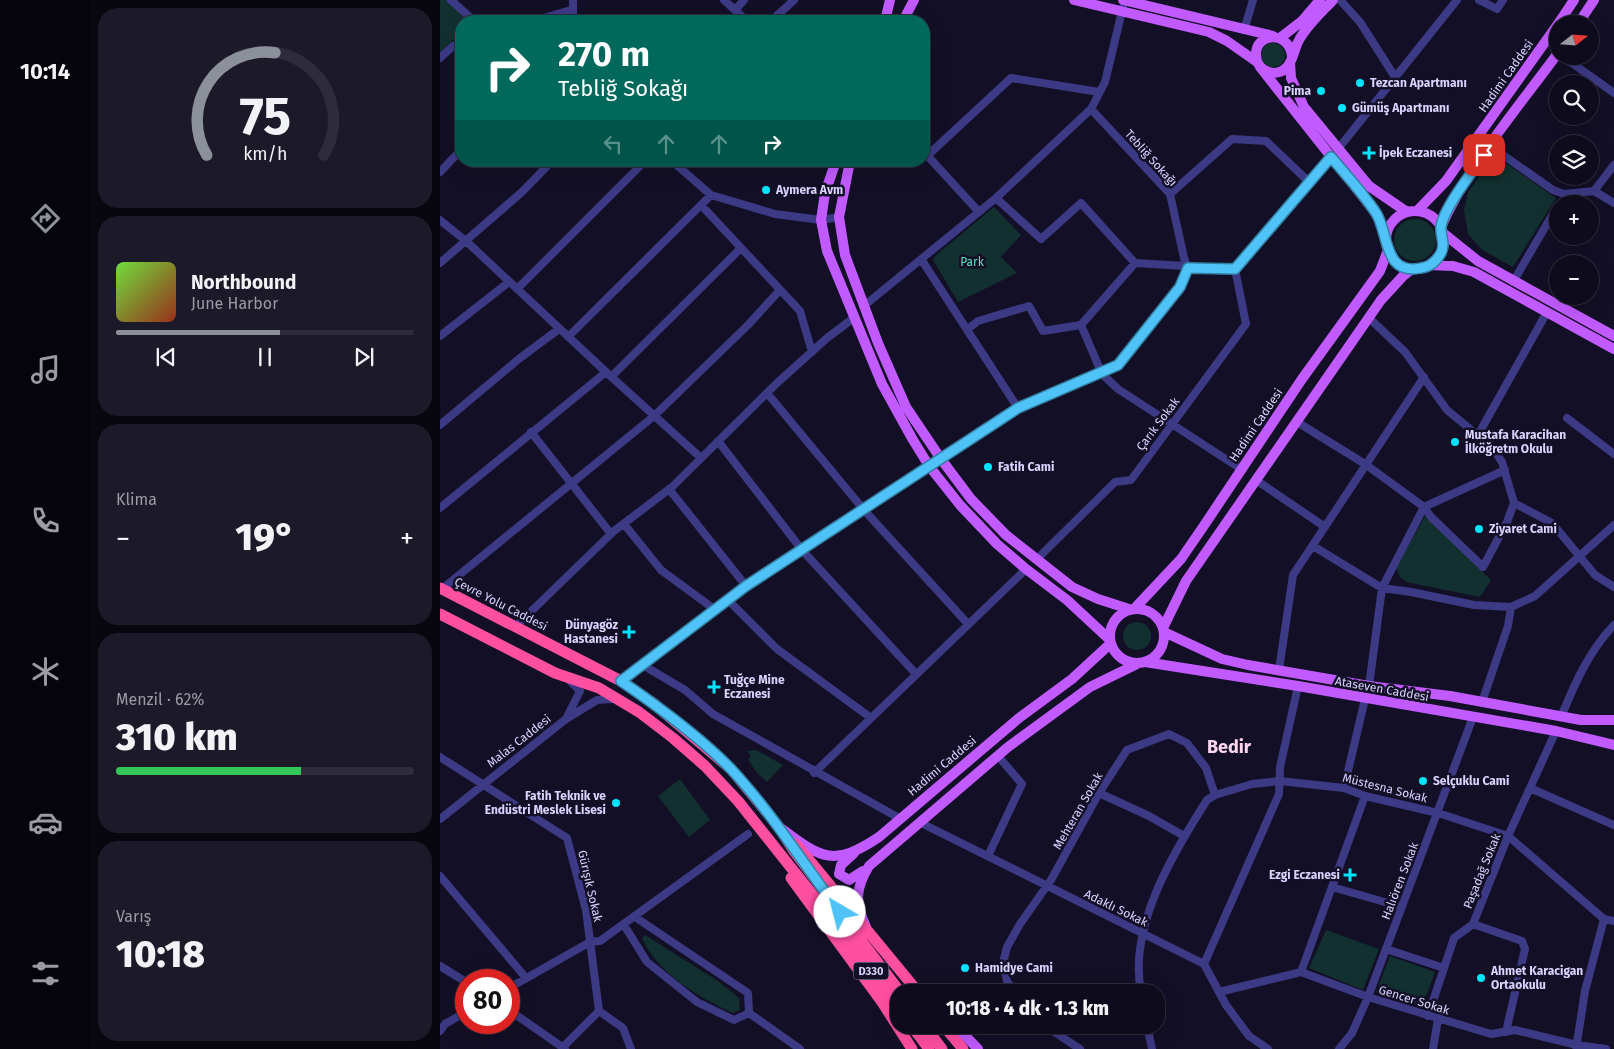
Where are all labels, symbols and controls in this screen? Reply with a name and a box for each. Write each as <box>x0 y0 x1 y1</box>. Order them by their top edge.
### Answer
north arrow <box>1549 15 1599 65</box>
map controls <box>1549 15 1599 305</box>
text: 270 m <box>558 33 650 75</box>
icon: right <box>475 35 540 100</box>
street label: Hadimi Caddesi <box>1476 37 1536 115</box>
text: 10:14 <box>20 58 70 85</box>
text: Tebliğ Sokağı <box>558 75 688 102</box>
button: search <box>1549 75 1599 125</box>
place label: Tezcan Apartmanı <box>1370 76 1467 90</box>
marker: Tezcan Apartmanı <box>1354 77 1366 89</box>
place label: Pima <box>1284 84 1311 98</box>
text: 75 <box>239 85 291 148</box>
marker: Pima <box>1315 85 1327 97</box>
place label: Gümüş Apartmanı <box>1352 101 1449 116</box>
marker: Gümüş Apartmanı <box>1336 102 1348 114</box>
street label: Tebliğ Sokağı <box>1122 127 1180 189</box>
icon: left <box>599 130 627 158</box>
icon: ahead <box>652 130 680 158</box>
icon: ahead <box>705 130 733 158</box>
icon: right <box>758 130 786 158</box>
pin <box>1463 134 1505 176</box>
button: layers <box>1549 135 1599 185</box>
icon: arrive <box>1470 141 1498 169</box>
text: km/h <box>243 143 287 165</box>
place label: İpek Eczanesi <box>1379 145 1452 160</box>
marker: İpek Eczanesi <box>1363 147 1375 159</box>
place label: Aymera Avm <box>775 183 843 197</box>
marker: Aymera Avm <box>760 184 772 196</box>
button: + <box>1549 195 1599 245</box>
icon: directions <box>28 201 63 236</box>
park label: Park <box>960 255 985 269</box>
button: − <box>1549 255 1599 305</box>
text: Northbound <box>191 271 296 294</box>
text: June Harbor <box>191 294 278 313</box>
icon: previous <box>152 343 180 371</box>
icon: pause <box>251 343 279 371</box>
icon: next <box>350 343 378 371</box>
icon: music <box>28 352 63 387</box>
street label: Hadimi Caddesi <box>1226 386 1286 464</box>
street label: Çarık Sokak <box>1134 394 1183 453</box>
place label: Mustafa Karacihan İlköğretm Okulu <box>1465 428 1566 456</box>
marker: Mustafa Karacihan İlköğretm Okulu <box>1449 436 1461 448</box>
place label: Fatih Cami <box>998 460 1054 474</box>
marker: Fatih Cami <box>982 461 994 473</box>
text: Klima <box>116 490 157 509</box>
icon: phone <box>28 503 63 538</box>
text: 19° <box>235 514 295 560</box>
text: − <box>116 522 130 555</box>
text: + <box>400 522 414 555</box>
place label: Ziyaret Cami <box>1489 522 1557 536</box>
marker: Ziyaret Cami <box>1473 523 1485 535</box>
street label: Çevre Yolu Caddesi <box>452 575 550 633</box>
place label: Dünyagöz Hastanesi <box>564 618 618 646</box>
marker: Dünyagöz Hastanesi <box>622 625 636 639</box>
icon: climate <box>28 654 63 689</box>
place label: Tuğçe Mine Eczanesi <box>724 673 785 701</box>
street label: Ataseven Caddesi <box>1334 674 1430 704</box>
marker: Tuğçe Mine Eczanesi <box>708 681 720 693</box>
text: Menzil · 62% <box>116 690 205 709</box>
street label: Malas Caddesi <box>484 712 554 770</box>
text: 310 km <box>116 714 238 760</box>
street label: Hadimi Caddesi <box>905 733 979 799</box>
district label: Bedir <box>1207 736 1252 758</box>
street label: Mehteran Sokak <box>1050 769 1106 852</box>
street label: Müstesna Sokak <box>1341 771 1430 806</box>
place label: Selçuklu Cami <box>1433 774 1509 789</box>
marker: Selçuklu Cami <box>1417 775 1429 787</box>
place label: Fatih Teknik ve Endüstri Meslek Lisesi <box>485 789 606 817</box>
marker: Fatih Teknik ve Endüstri Meslek Lisesi <box>610 797 622 809</box>
icon: car <box>28 805 63 840</box>
street label: Paşadağ Sokak <box>1461 831 1504 911</box>
street label: Halıören Sokak <box>1379 840 1421 922</box>
street label: Gürışık Sokak <box>575 849 605 924</box>
place label: Ezgi Eczanesi <box>1269 868 1340 882</box>
marker: Ezgi Eczanesi <box>1344 869 1356 881</box>
position arrow <box>813 885 865 937</box>
street label: Adaklı Sokak <box>1082 887 1151 930</box>
text: Varış <box>116 907 151 926</box>
text: 10:18 <box>116 931 205 977</box>
icon: filters <box>28 956 63 991</box>
place label: Hamidye Cami <box>975 961 1053 975</box>
road number: D330 <box>854 962 888 979</box>
marker: Hamidye Cami <box>959 962 971 974</box>
place label: Ahmet Karacigan Ortaokulu <box>1490 964 1583 992</box>
speed limit sign: 80 <box>455 969 520 1034</box>
marker: Ahmet Karacigan Ortaokulu <box>1475 972 1487 984</box>
street label: Gencer Sokak <box>1377 983 1452 1018</box>
text: 10:18 · 4 dk · 1.3 km <box>946 997 1109 1020</box>

